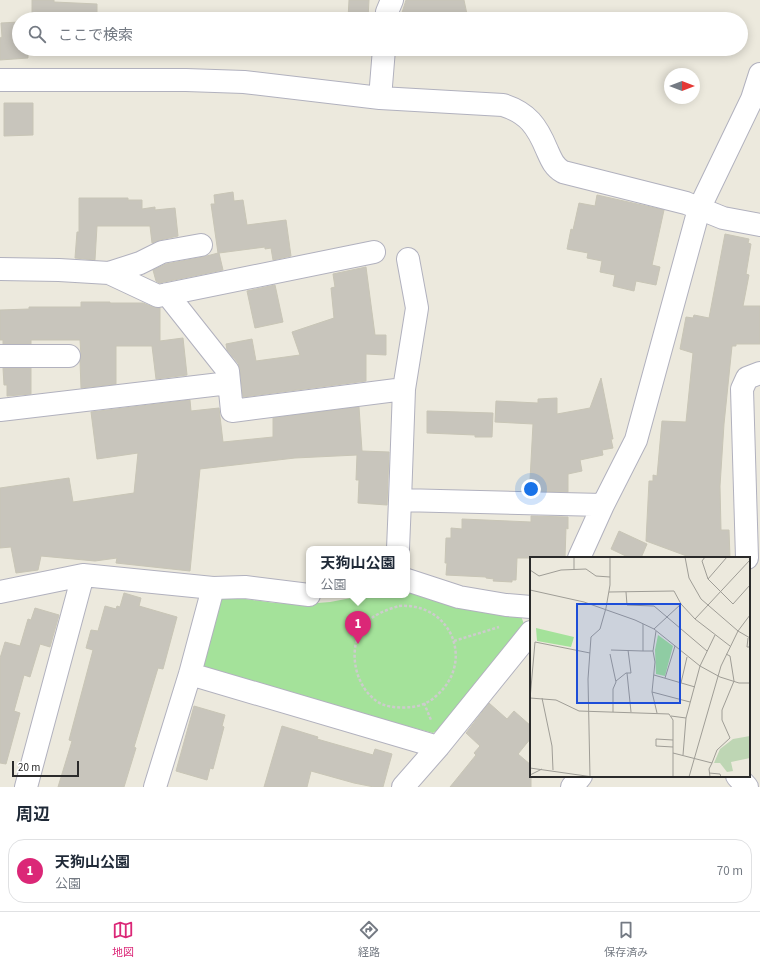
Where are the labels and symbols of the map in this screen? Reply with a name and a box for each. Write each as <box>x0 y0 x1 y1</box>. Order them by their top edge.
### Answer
north arrow <box>664 68 700 104</box>
your location <box>521 479 541 499</box>
inset map <box>530 557 750 777</box>
pin: 1 <box>345 611 371 644</box>
scale bar <box>12 759 79 778</box>

